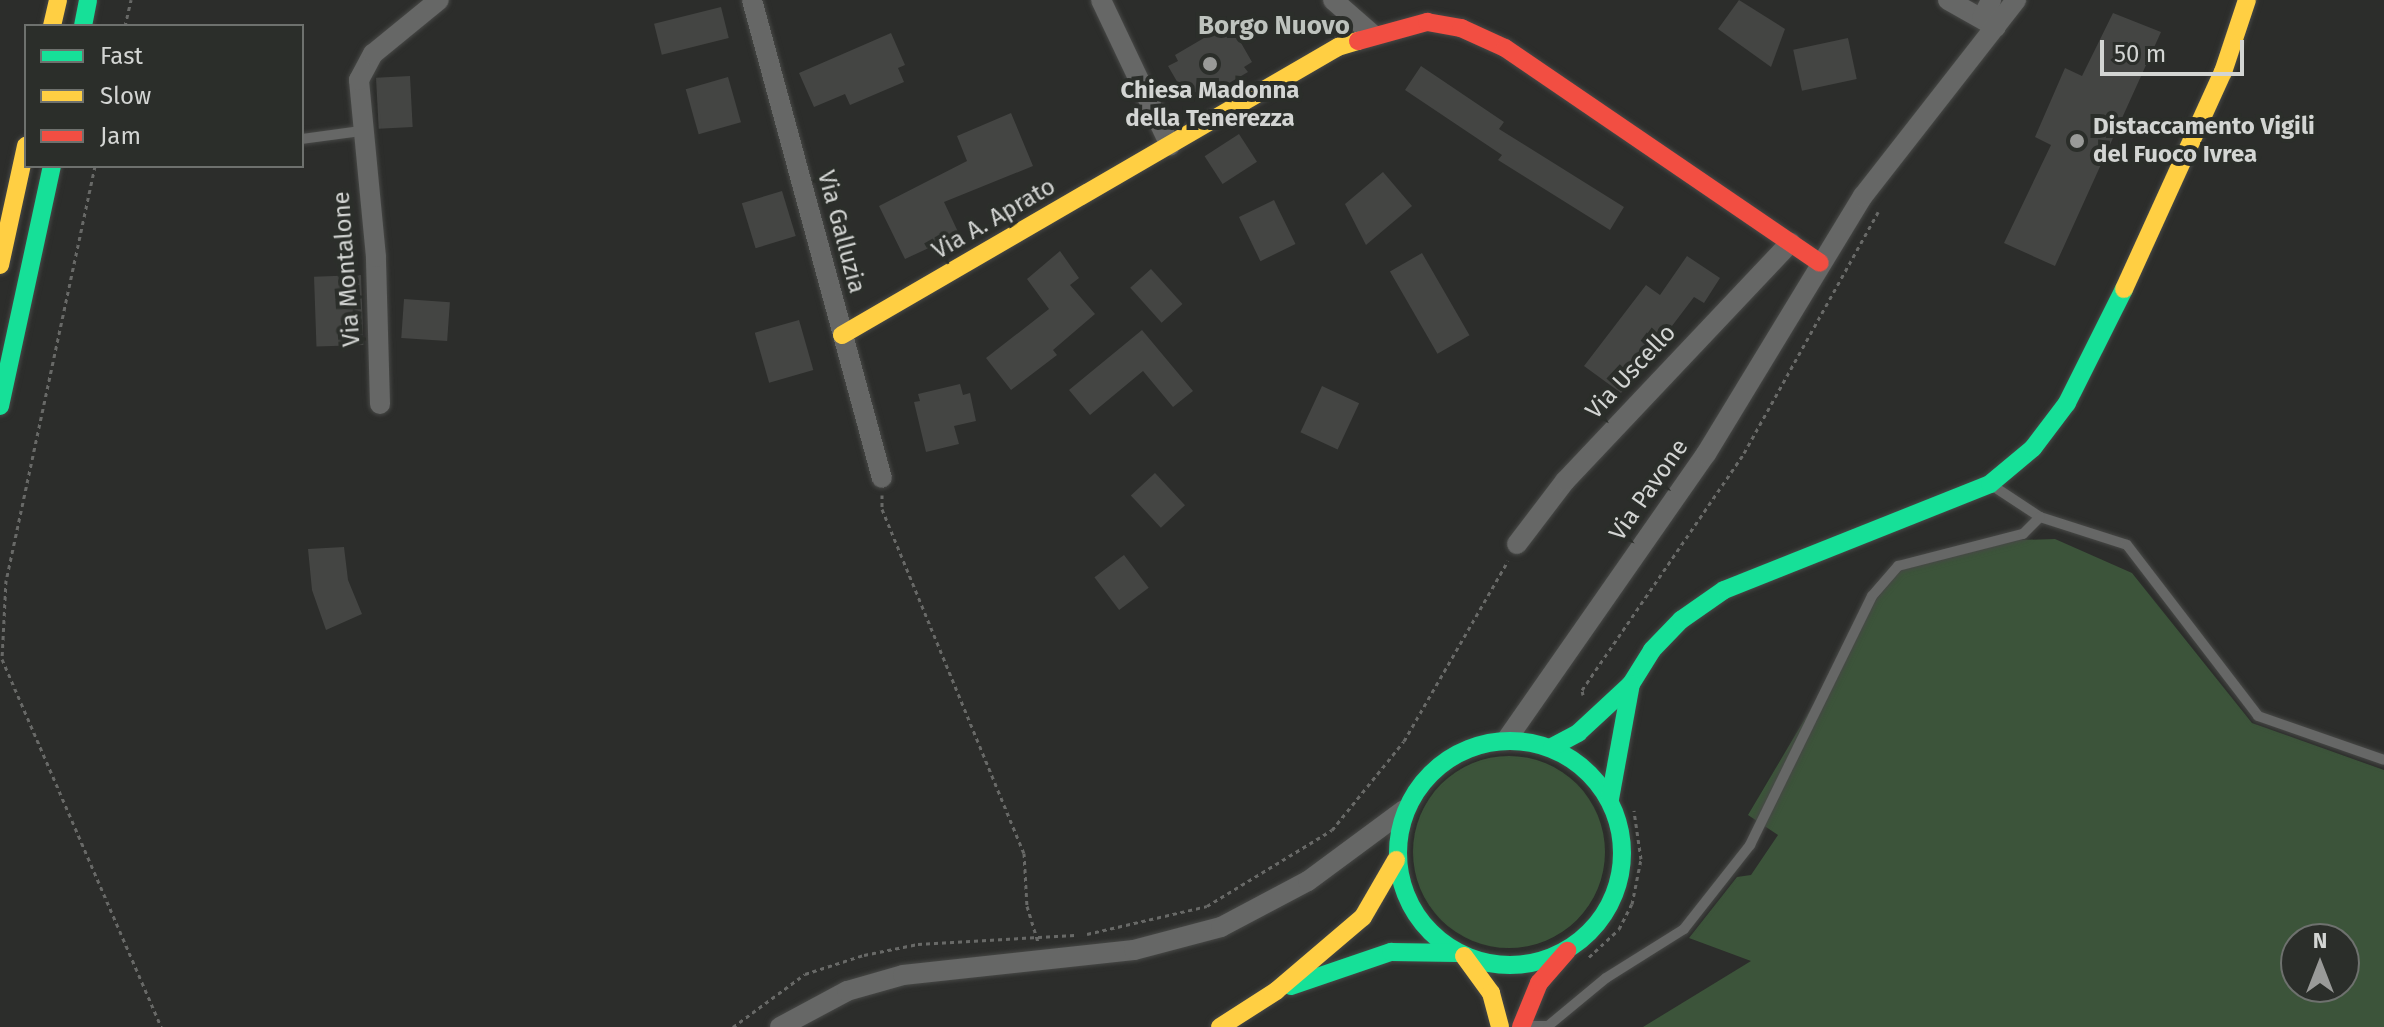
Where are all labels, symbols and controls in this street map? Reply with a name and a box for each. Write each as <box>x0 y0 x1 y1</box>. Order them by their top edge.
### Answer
district label: Borgo Nuovo <box>1198 10 1350 42</box>
legend <box>24 24 304 168</box>
scale bar <box>2104 24 2248 74</box>
text: 50 m <box>2114 40 2166 68</box>
text: Fast <box>100 42 143 70</box>
marker: Chiesa Madonna della Tenerezza <box>1201 55 1219 73</box>
place label: Chiesa Madonna della Tenerezza <box>1121 77 1299 133</box>
text: Slow <box>100 82 151 110</box>
place label: Distaccamento Vigili del Fuoco Ivrea <box>2093 113 2315 169</box>
text: Jam <box>100 122 141 150</box>
marker: Distaccamento Vigili del Fuoco Ivrea <box>2068 132 2086 150</box>
street label: Via Galluzia <box>811 168 871 296</box>
street label: Via A. Aprato <box>927 172 1061 266</box>
street label: Via Montalone <box>327 190 367 348</box>
street label: Via Uscello <box>1580 319 1682 425</box>
street label: Via Pavone <box>1603 434 1695 546</box>
north arrow <box>2280 923 2360 1003</box>
text: N <box>2313 927 2327 954</box>

